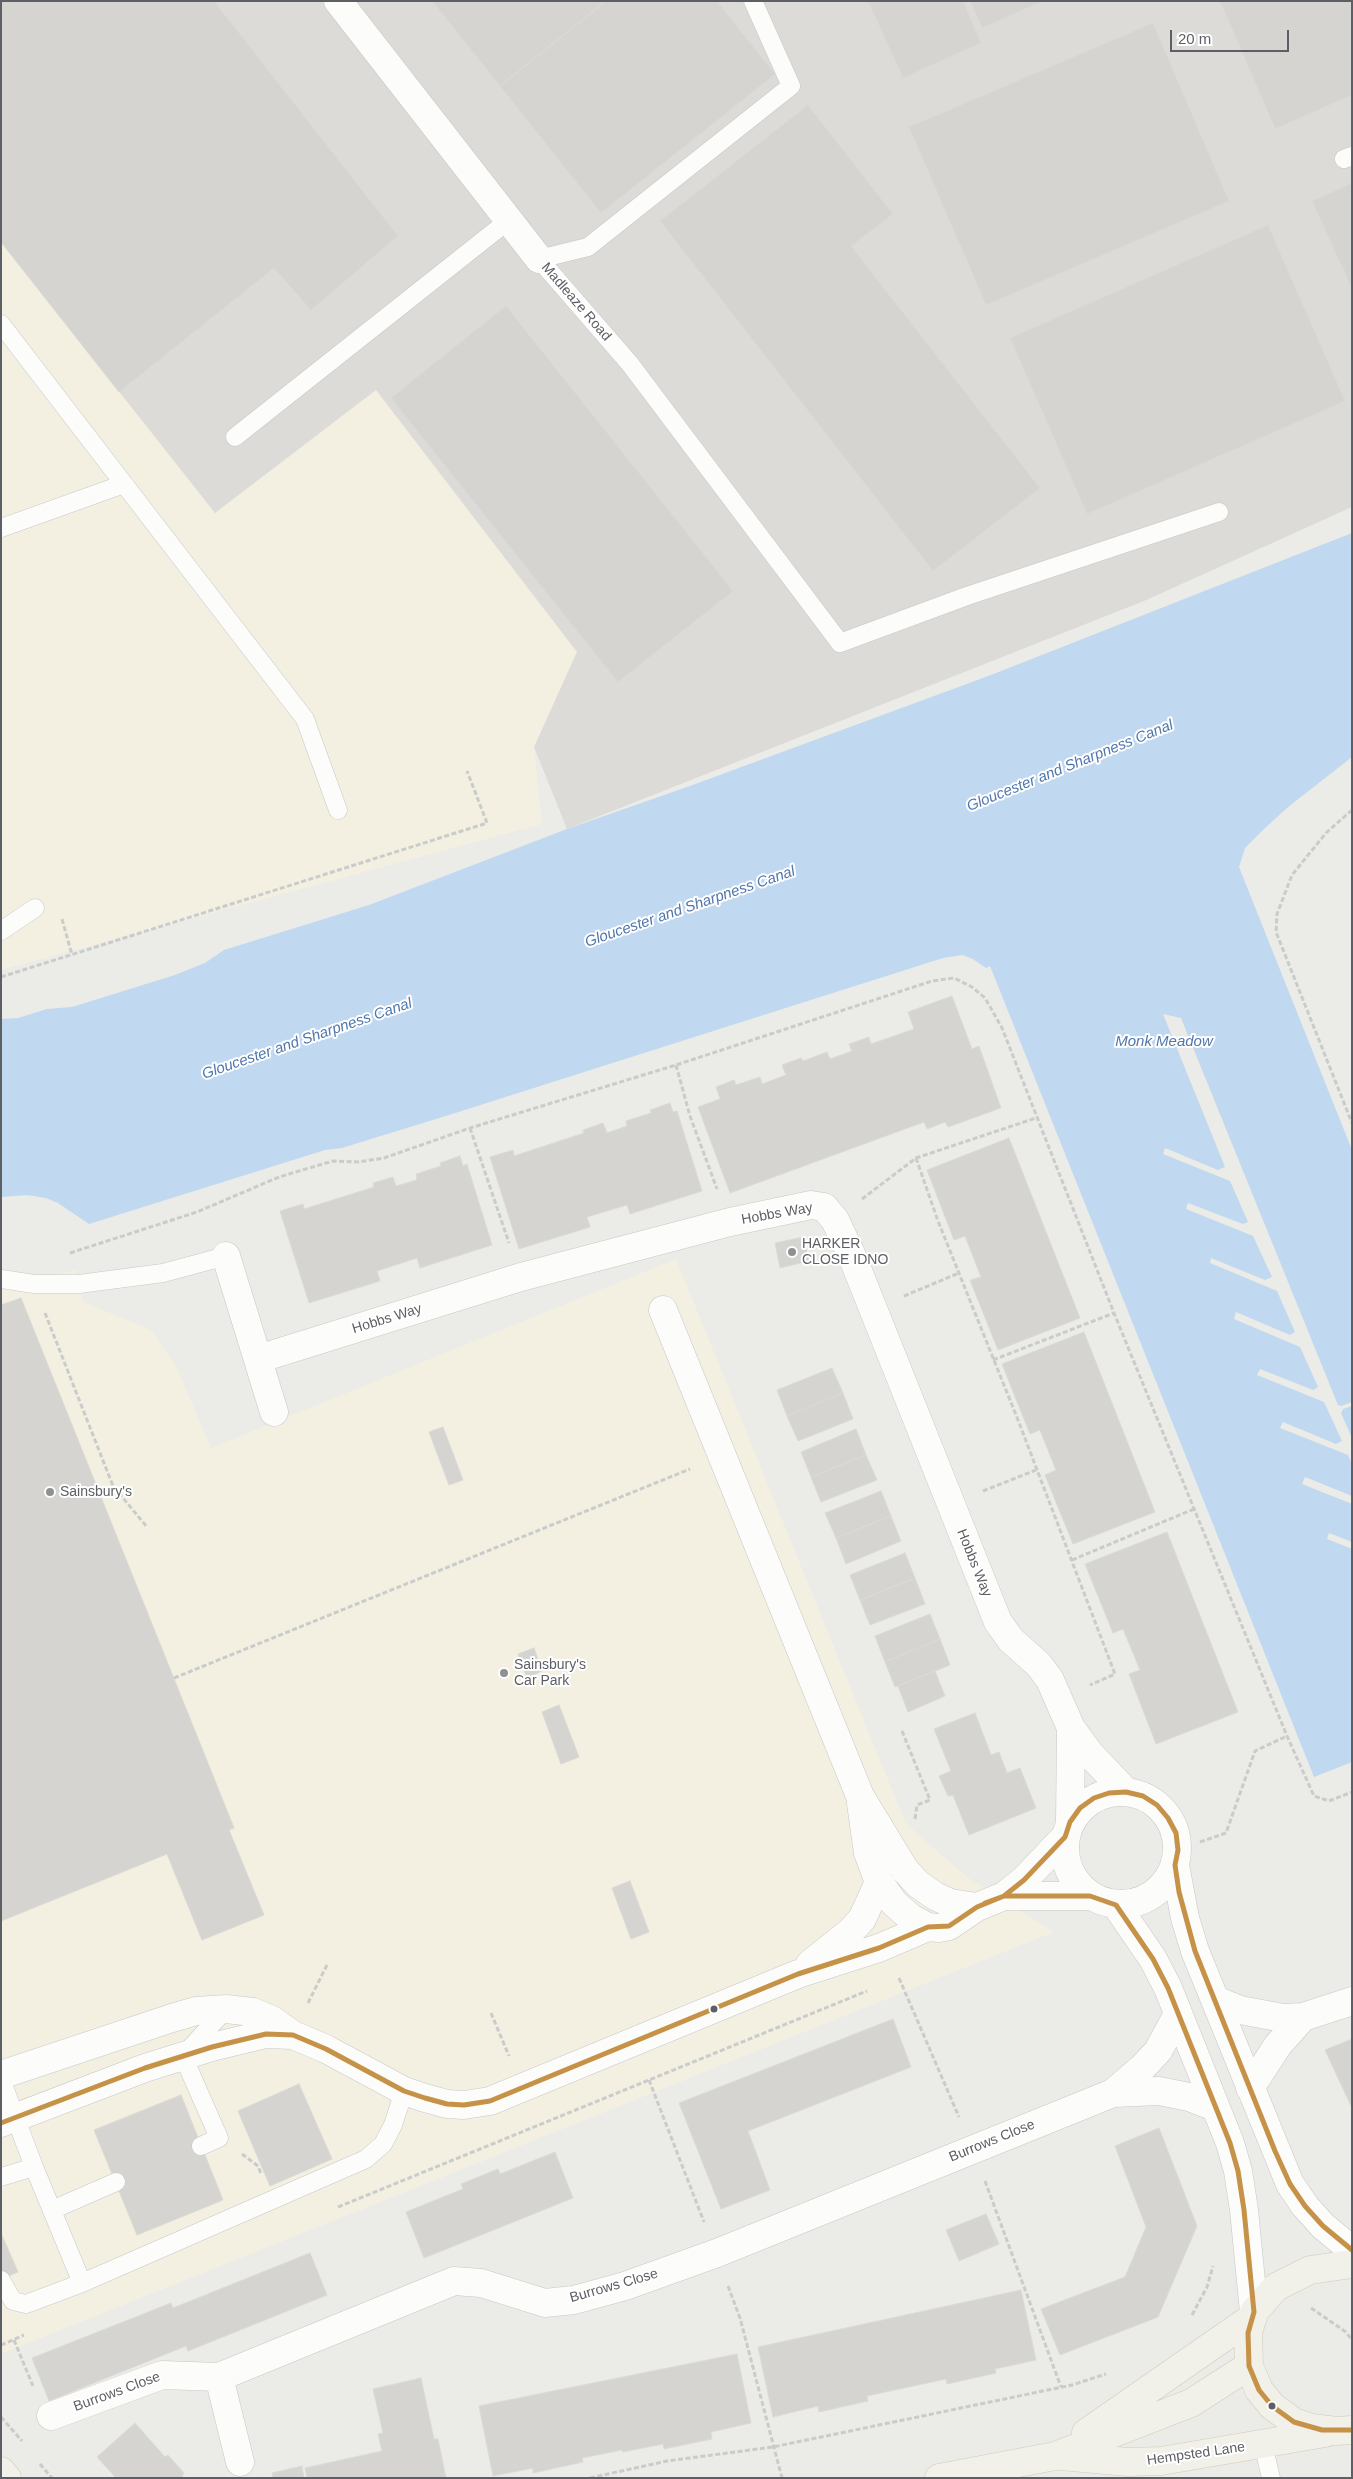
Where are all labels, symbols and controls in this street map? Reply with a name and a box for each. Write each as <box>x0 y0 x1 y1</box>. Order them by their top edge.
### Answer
scale bar <box>1173 20 1292 52</box>
text: 20 m <box>1178 30 1211 47</box>
street label: Madleaze Road <box>537 259 615 345</box>
water label: Gloucester and Sharpness Canal <box>964 716 1176 816</box>
water label: Gloucester and Sharpness Canal <box>583 863 797 951</box>
water label: Gloucester and Sharpness Canal <box>200 995 414 1083</box>
water label: Monk Meadow <box>1115 1033 1213 1051</box>
street label: Hobbs Way <box>740 1199 814 1229</box>
place label: HARKER CLOSE IDNO <box>802 1236 888 1268</box>
marker: HARKER CLOSE IDNO <box>786 1246 798 1258</box>
street label: Hobbs Way <box>350 1300 424 1338</box>
place label: Sainsbury's <box>60 1484 132 1500</box>
marker: Sainsbury's <box>44 1486 56 1498</box>
street label: Hobbs Way <box>953 1527 995 1599</box>
place label: Sainsbury's Car Park <box>514 1657 586 1690</box>
marker: Sainsbury's Car Park <box>498 1667 510 1679</box>
unlabelled marker <box>709 2004 719 2014</box>
street label: Burrows Close <box>947 2116 1037 2166</box>
street label: Burrows Close <box>568 2265 660 2307</box>
street label: Burrows Close <box>71 2369 163 2415</box>
unlabelled marker <box>1267 2401 1277 2411</box>
street label: Hempsted Lane <box>1146 2439 1246 2469</box>

